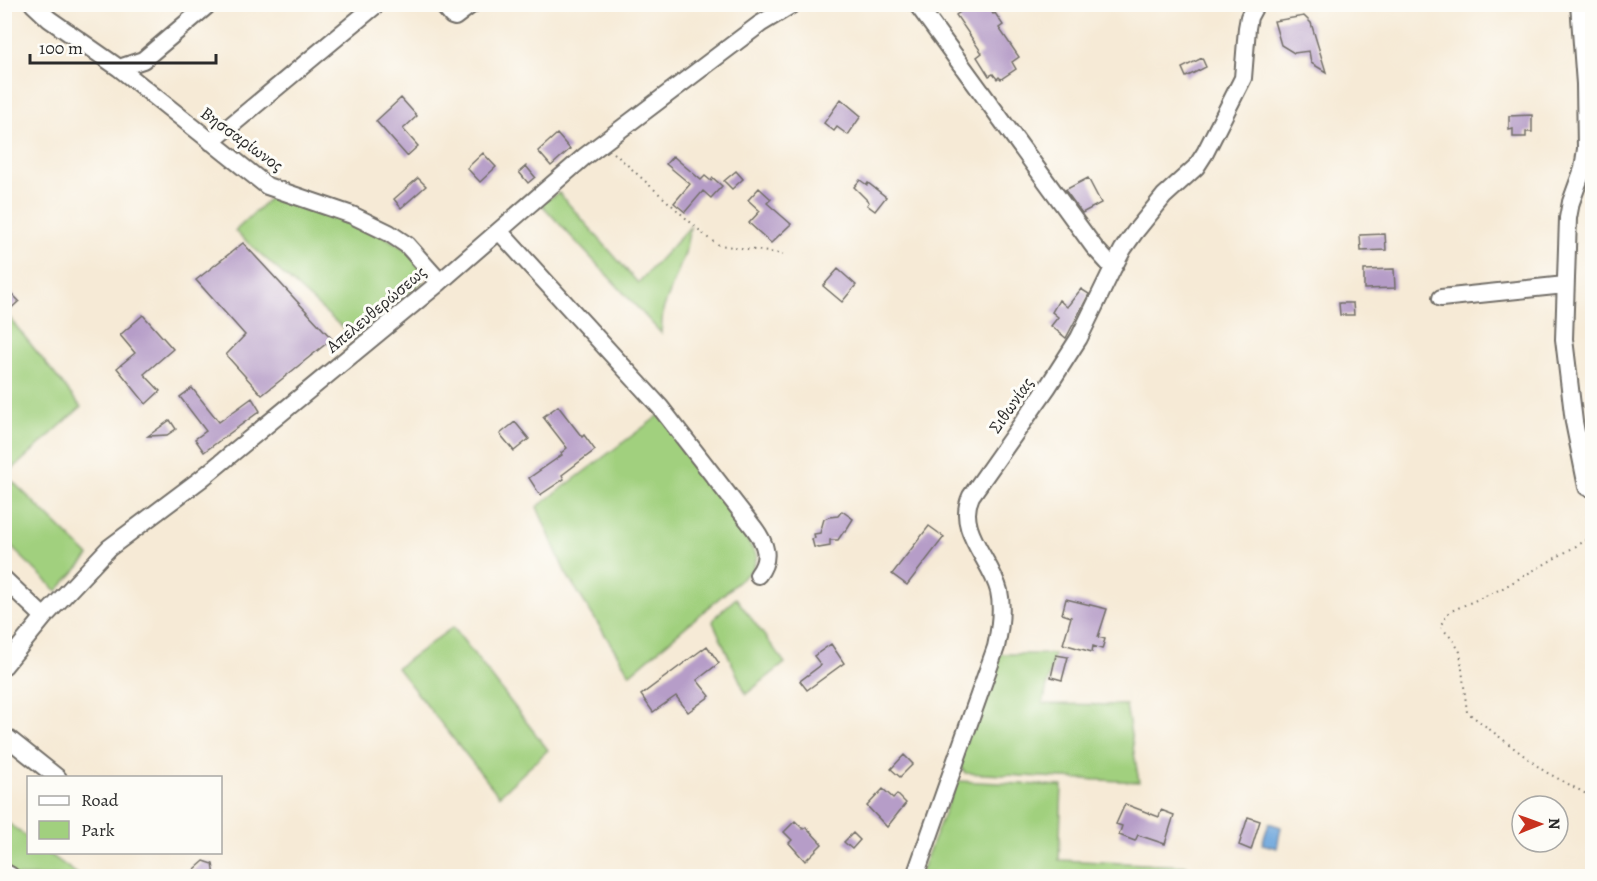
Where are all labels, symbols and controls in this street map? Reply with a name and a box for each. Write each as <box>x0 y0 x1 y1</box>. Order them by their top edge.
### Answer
scale bar <box>30 27 216 65</box>
text: 100 m <box>39 36 83 60</box>
street label: Βησσαρίωνος <box>196 101 288 177</box>
street label: Απελευθερώσεως <box>320 260 431 359</box>
street label: Σιθωνίας <box>983 372 1039 438</box>
legend <box>27 776 222 854</box>
text: Road <box>81 788 119 812</box>
north arrow <box>1510 794 1570 854</box>
text: Park <box>81 818 115 842</box>
text: N <box>1543 818 1565 830</box>

